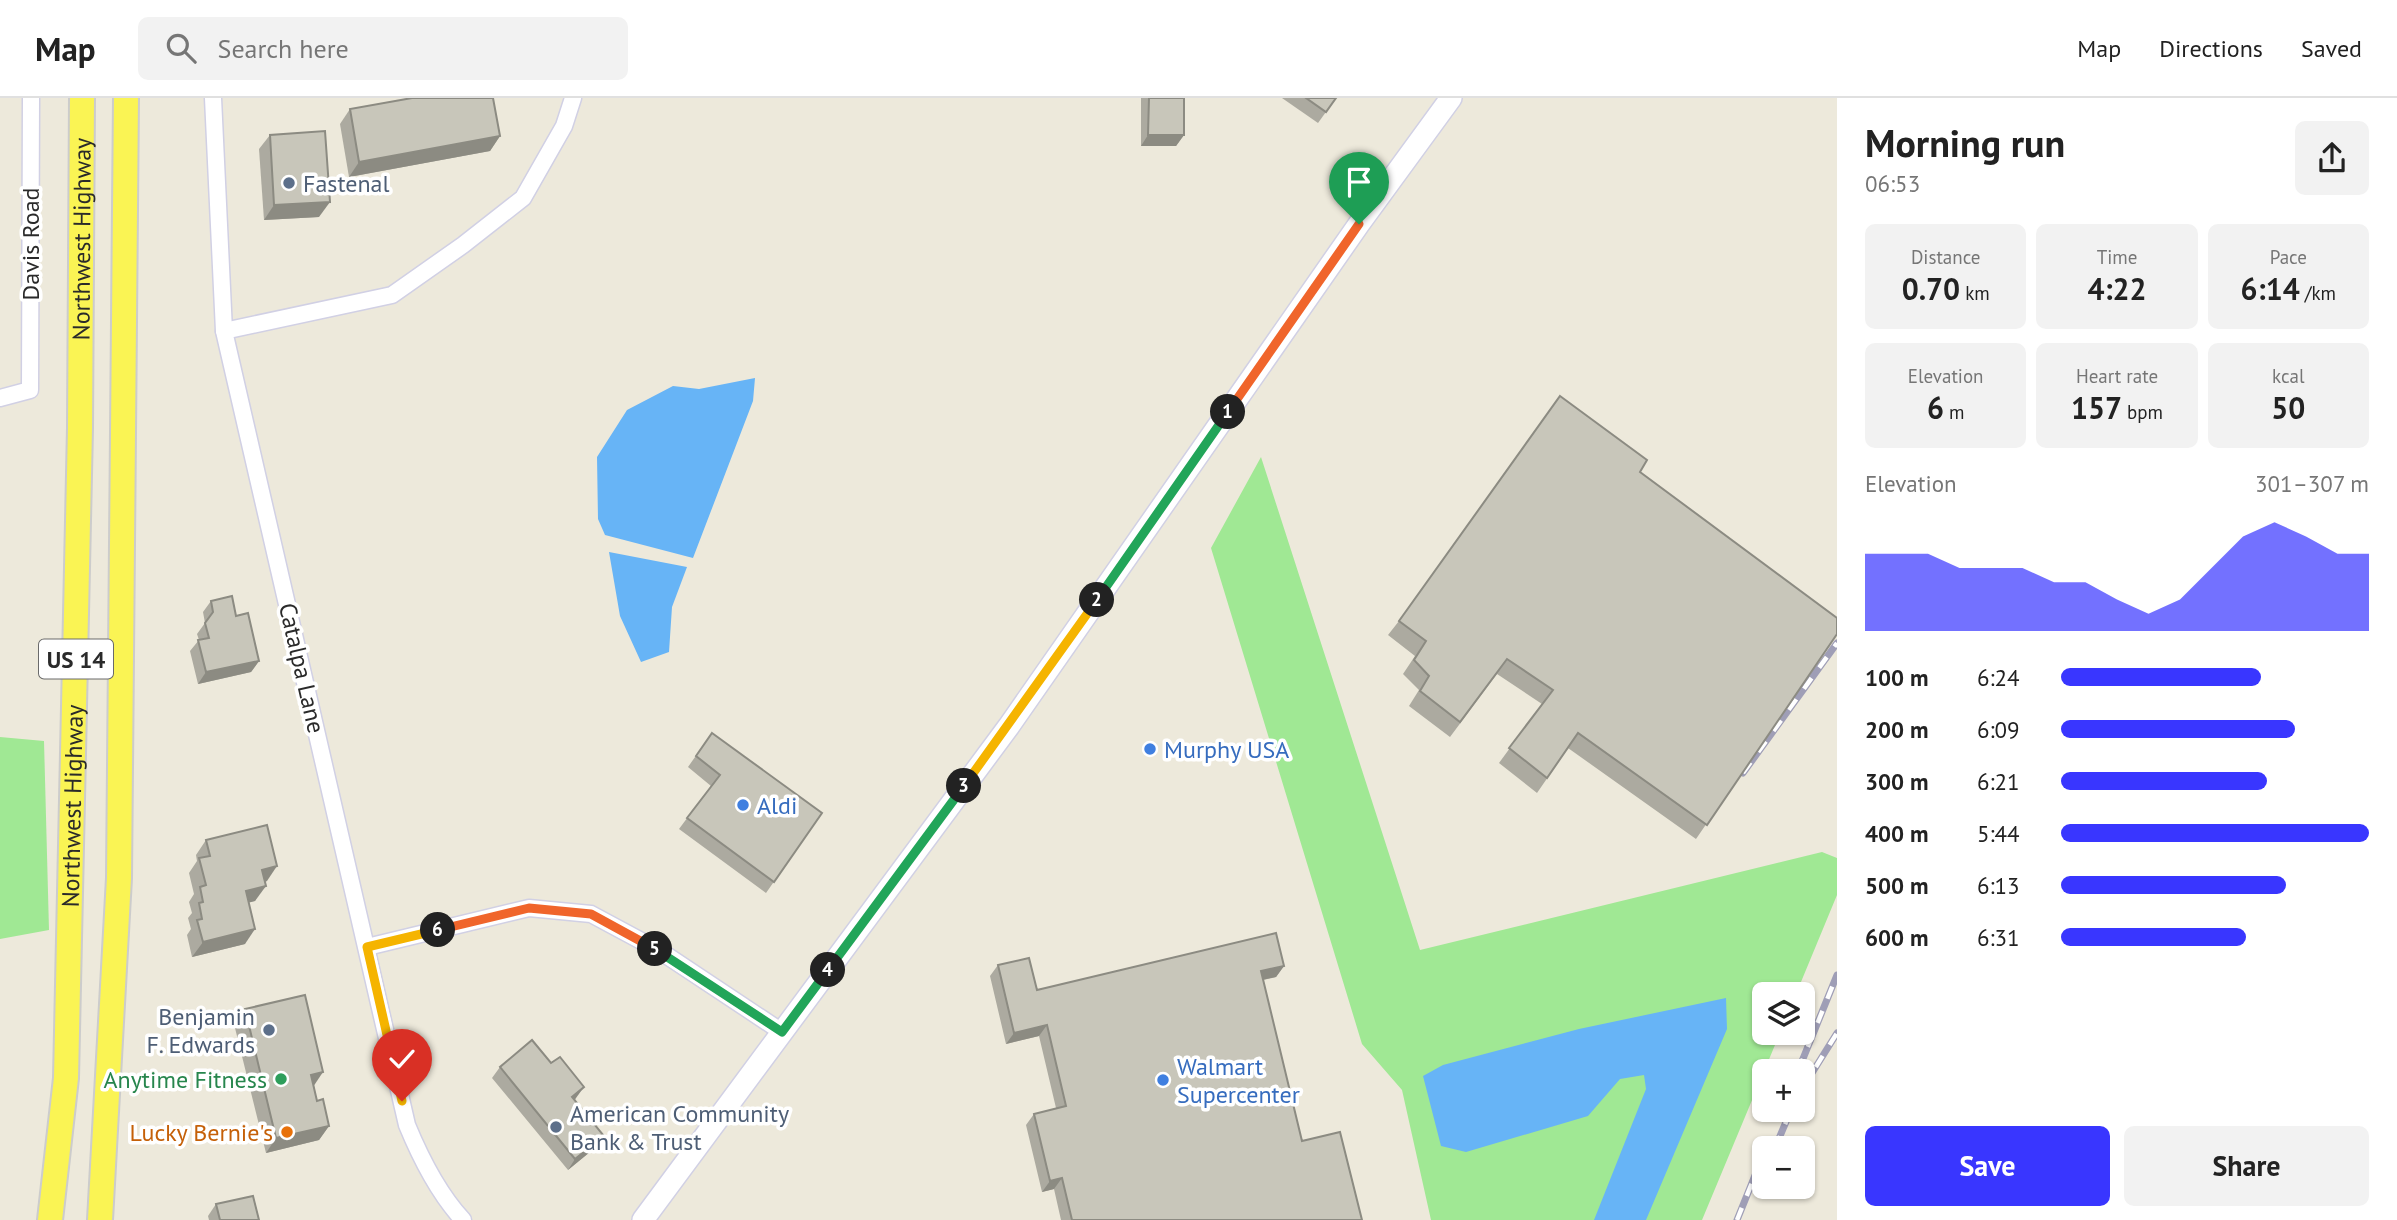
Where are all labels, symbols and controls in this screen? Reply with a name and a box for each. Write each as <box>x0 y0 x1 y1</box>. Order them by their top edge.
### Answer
search box <box>138 17 628 80</box>
text: Map <box>35 27 96 70</box>
icon: search <box>162 29 200 67</box>
text: Search here <box>218 32 349 65</box>
text: Map <box>2077 33 2121 64</box>
text: Directions <box>2159 33 2263 64</box>
text: Saved <box>2301 33 2362 64</box>
text: Morning run <box>1865 118 2065 167</box>
button: share <box>2295 121 2369 195</box>
street label: Northwest Highway <box>65 138 97 341</box>
pin <box>1329 152 1389 224</box>
icon: arrive <box>1340 163 1378 201</box>
place label: Fastenal <box>303 168 390 199</box>
text: 06:53 <box>1865 169 1920 198</box>
marker: Fastenal <box>281 175 297 191</box>
street label: Davis Road <box>15 188 46 300</box>
text: Distance <box>1911 245 1980 269</box>
text: Time <box>2097 245 2137 269</box>
text: Pace <box>2270 245 2307 269</box>
text: 0.70 <box>1902 269 1960 308</box>
text: 4:22 <box>2087 269 2147 308</box>
text: 6:14 <box>2241 269 2300 308</box>
text: km <box>1960 281 1990 305</box>
text: /km <box>2300 281 2336 305</box>
text: Elevation <box>1908 364 1984 388</box>
text: Heart rate <box>2076 364 2158 388</box>
text: kcal <box>2272 364 2305 388</box>
text: 6 <box>1927 388 1944 427</box>
text: 157 <box>2071 388 2122 427</box>
text: 50 <box>2271 388 2305 427</box>
pin: 1 <box>1210 394 1246 430</box>
text: 1 <box>1222 399 1233 423</box>
text: m <box>1944 400 1964 424</box>
text: bpm <box>2122 400 2163 424</box>
text: Elevation <box>1865 469 1957 498</box>
text: 301–307 m <box>2255 469 2369 498</box>
pin: 2 <box>1080 582 1114 618</box>
text: 2 <box>1091 587 1102 611</box>
street label: Catalpa Lane <box>272 600 332 736</box>
road number: US 14 <box>39 639 113 678</box>
text: 100 m <box>1865 663 1928 692</box>
text: 6:24 <box>1977 663 2020 692</box>
street label: Northwest Highway <box>54 704 90 908</box>
text: 200 m <box>1865 715 1928 744</box>
text: 6:09 <box>1977 715 2020 744</box>
place label: Murphy USA <box>1164 734 1289 765</box>
marker: Murphy USA <box>1142 741 1158 757</box>
text: 300 m <box>1865 767 1928 796</box>
text: 6:21 <box>1977 767 2020 796</box>
pin: 3 <box>946 768 982 804</box>
text: 3 <box>958 773 969 797</box>
place label: Aldi <box>757 790 797 821</box>
marker: Aldi <box>735 797 751 813</box>
text: 400 m <box>1865 819 1928 848</box>
text: 5:44 <box>1977 819 2020 848</box>
text: 500 m <box>1865 871 1928 900</box>
text: 6:13 <box>1977 871 2020 900</box>
pin: 6 <box>420 912 456 948</box>
text: 6 <box>432 917 443 941</box>
text: 600 m <box>1865 923 1928 952</box>
text: 6:31 <box>1977 923 2020 952</box>
pin: 5 <box>638 932 672 966</box>
text: 5 <box>649 936 660 960</box>
pin: 4 <box>810 952 846 988</box>
text: 4 <box>822 957 833 981</box>
map controls <box>1752 982 1815 1199</box>
button: layers <box>1752 982 1815 1045</box>
place label: Benjamin F. Edwards <box>146 1001 255 1060</box>
marker: Benjamin F. Edwards <box>261 1022 277 1038</box>
pin <box>372 1029 432 1101</box>
icon: check <box>383 1040 421 1078</box>
place label: Walmart Supercenter <box>1177 1051 1300 1110</box>
button: + <box>1752 1059 1815 1122</box>
place label: Anytime Fitness <box>103 1064 267 1095</box>
marker: Anytime Fitness <box>273 1071 289 1087</box>
marker: Walmart Supercenter <box>1155 1072 1171 1088</box>
place label: American Community Bank & Trust <box>570 1098 789 1157</box>
place label: Lucky Bernie's <box>130 1117 273 1148</box>
marker: American Community Bank & Trust <box>548 1119 564 1135</box>
marker: Lucky Bernie's <box>279 1124 295 1140</box>
button: Save <box>1865 1126 2110 1206</box>
button: Share <box>2124 1126 2369 1206</box>
button: − <box>1752 1136 1815 1199</box>

